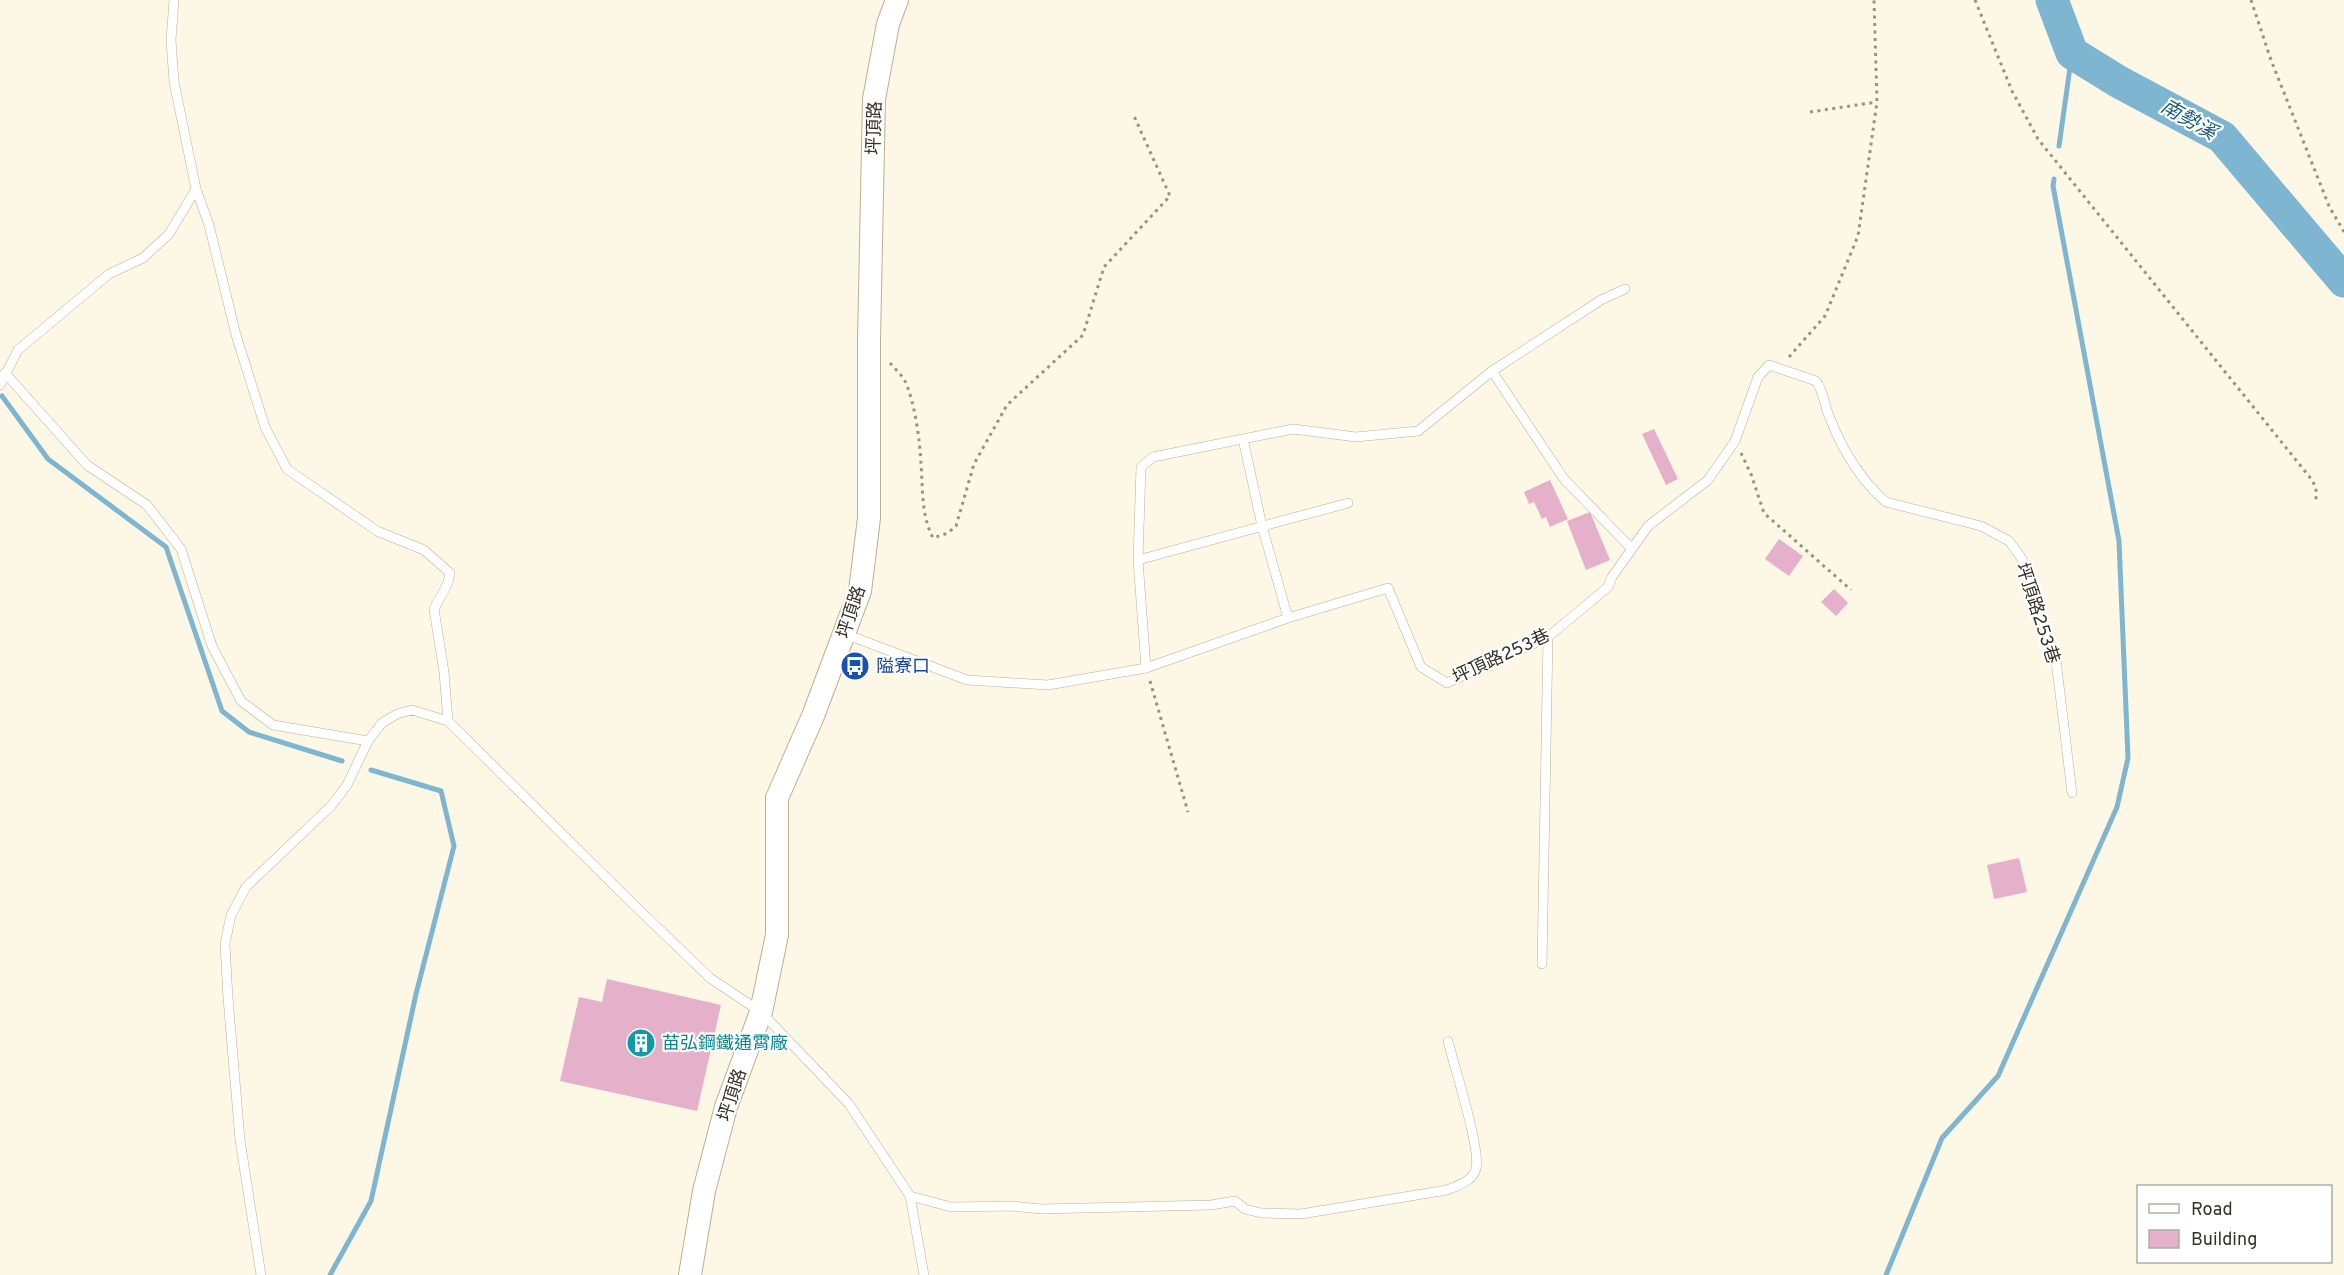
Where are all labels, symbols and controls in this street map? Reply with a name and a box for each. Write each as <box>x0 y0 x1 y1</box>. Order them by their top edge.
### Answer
water label: 南勢溪 <box>2156 94 2223 148</box>
street label: 坪頂路 <box>863 101 888 155</box>
street label: 坪頂路253巷 <box>2009 560 2064 667</box>
street label: 坪頂路 <box>833 583 872 642</box>
street label: 坪頂路253巷 <box>1449 625 1554 690</box>
bus stop icon: 隘寮口 <box>839 650 871 682</box>
place label: 隘寮口 <box>876 656 930 679</box>
building icon: 苗弘鋼鐵通霄廠 <box>625 1027 657 1059</box>
place label: 苗弘鋼鐵通霄廠 <box>662 1033 788 1056</box>
street label: 坪頂路 <box>714 1066 753 1125</box>
legend <box>2137 1185 2332 1263</box>
text: Road <box>2191 1199 2233 1222</box>
text: Building <box>2191 1229 2257 1252</box>

